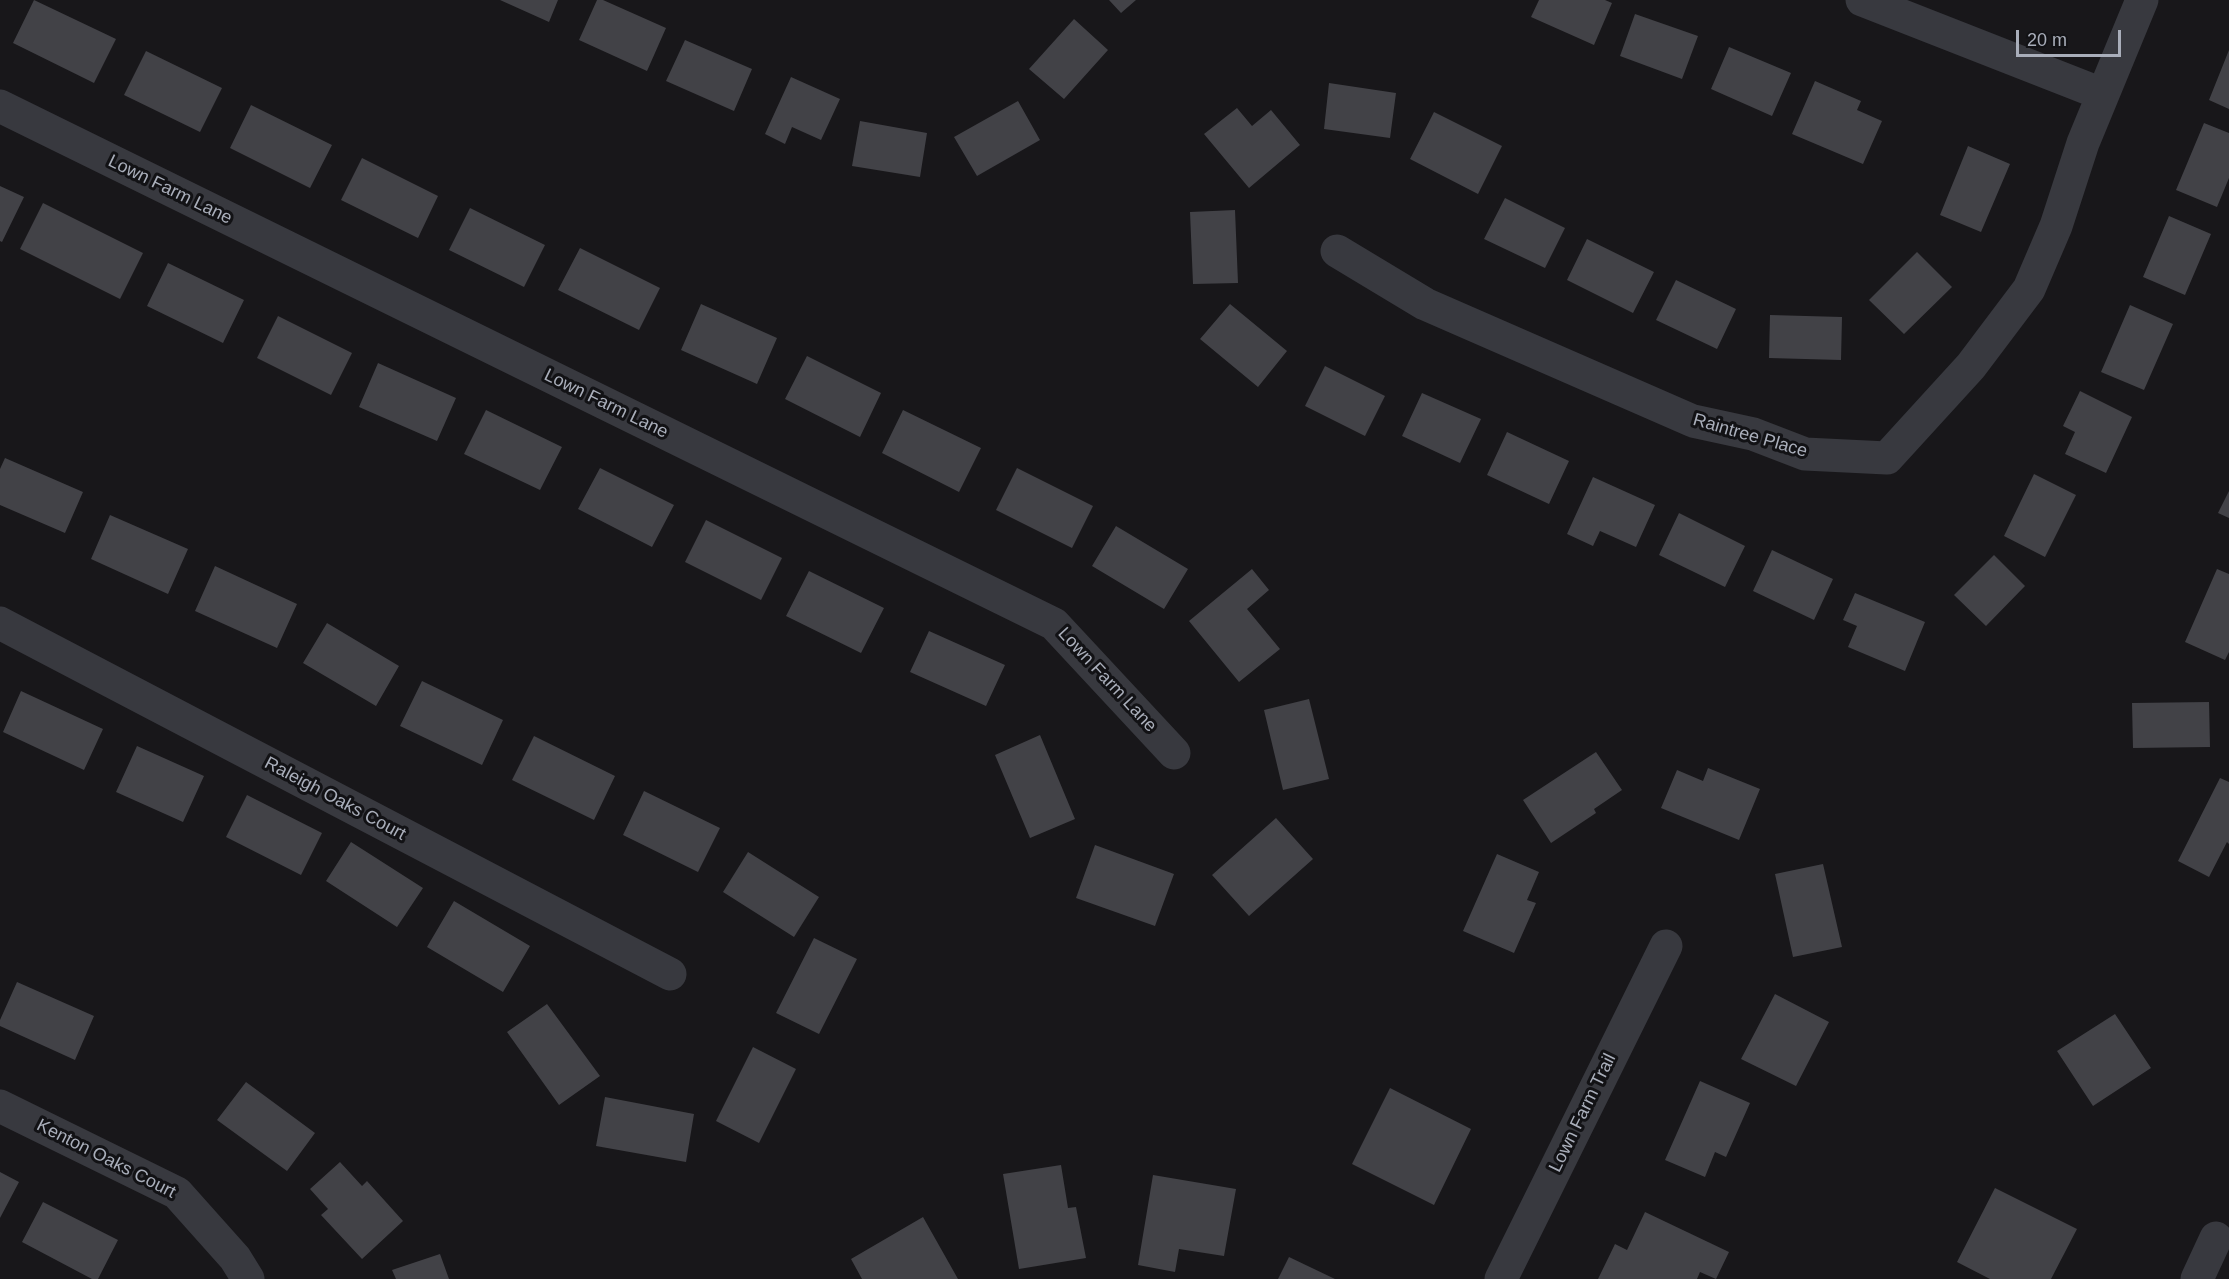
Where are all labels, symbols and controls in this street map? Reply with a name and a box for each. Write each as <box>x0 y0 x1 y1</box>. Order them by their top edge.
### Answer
scale bar <box>2019 18 2124 56</box>
text: 20 m <box>2027 30 2067 50</box>
street label: Lown Farm Lane <box>105 151 235 229</box>
street label: Lown Farm Lane <box>541 365 671 443</box>
street label: Raintree Place <box>1690 409 1810 463</box>
street label: Lown Farm Lane <box>1053 623 1161 737</box>
street label: Raleigh Oaks Court <box>261 753 409 845</box>
street label: Lown Farm Trail <box>1545 1050 1621 1176</box>
street label: Kenton Oaks Court <box>33 1115 179 1203</box>

